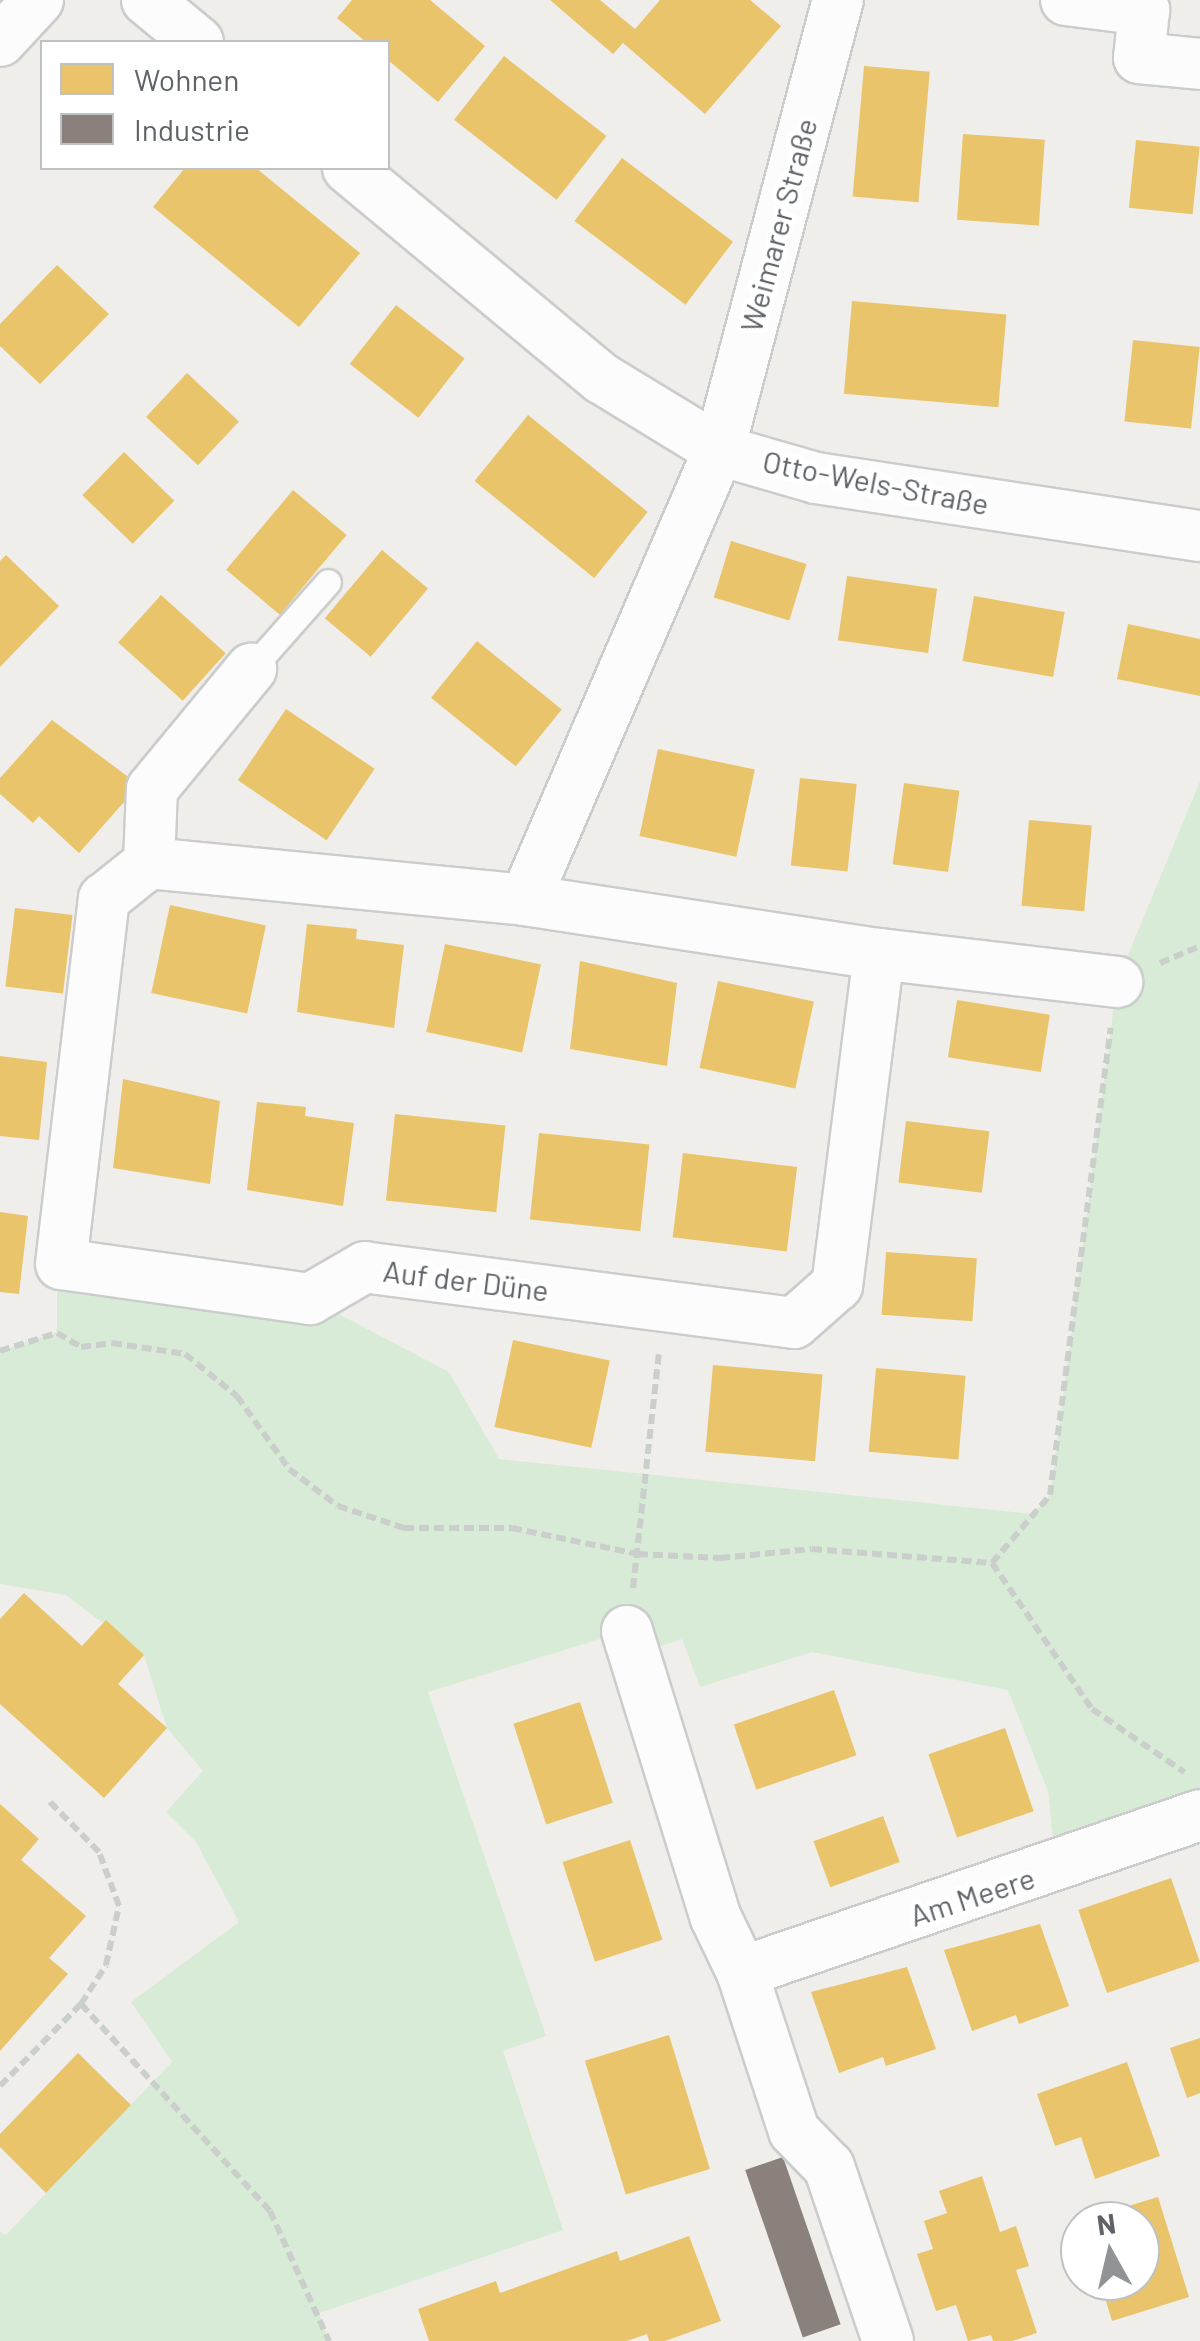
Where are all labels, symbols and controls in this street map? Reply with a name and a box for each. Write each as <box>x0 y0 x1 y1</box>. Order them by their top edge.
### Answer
legend <box>40 40 390 170</box>
text: Wohnen <box>134 61 240 97</box>
text: Industrie <box>134 111 250 147</box>
street label: Weimarer Straße <box>732 114 824 336</box>
street label: Otto-Wels-Straße <box>760 442 992 522</box>
street label: Auf der Düne <box>381 1252 551 1308</box>
street label: Am Meere <box>905 1859 1039 1933</box>
north arrow <box>1060 2201 1160 2301</box>
text: N <box>1095 2205 1118 2241</box>

